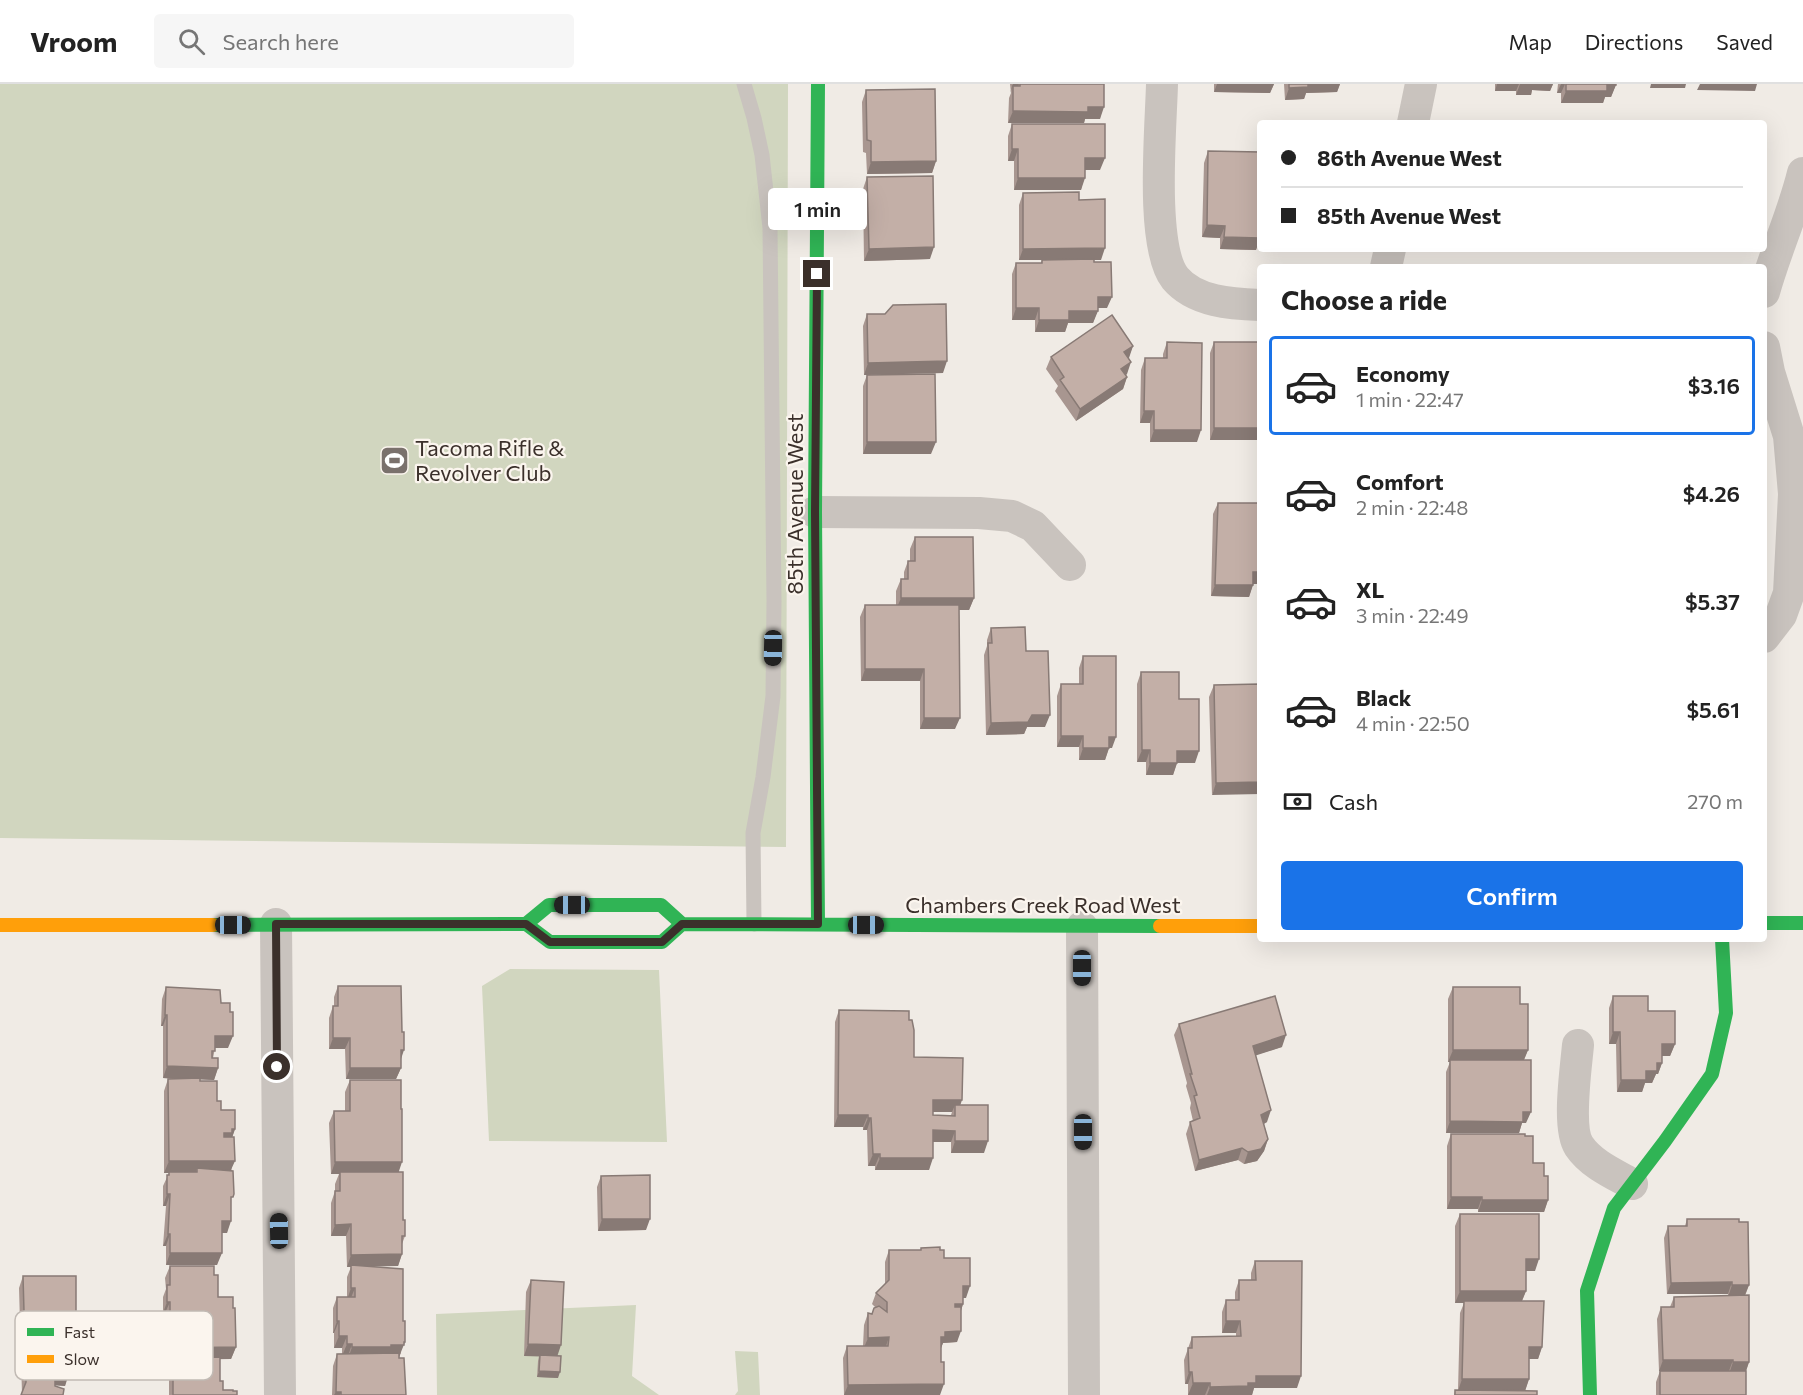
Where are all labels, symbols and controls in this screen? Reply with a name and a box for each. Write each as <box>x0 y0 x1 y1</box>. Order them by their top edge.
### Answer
search box <box>154 14 574 68</box>
text: Vroom <box>30 24 118 58</box>
icon: search <box>175 25 208 58</box>
text: Search here <box>223 28 339 55</box>
text: Map <box>1509 29 1552 54</box>
text: Directions <box>1585 29 1683 54</box>
text: Saved <box>1716 29 1773 54</box>
text: 86th Avenue West <box>1317 144 1502 171</box>
callout: 1 min <box>768 187 866 229</box>
text: 1 min <box>794 197 841 221</box>
text: 85th Avenue West <box>1317 202 1501 229</box>
route end <box>803 260 830 287</box>
text: Choose a ride <box>1281 283 1447 316</box>
icon: car <box>1284 359 1338 413</box>
text: Economy <box>1356 360 1450 387</box>
text: $3.16 <box>1688 372 1740 399</box>
text: 1 min · 22:47 <box>1356 387 1464 411</box>
street label: 85th Avenue West <box>781 414 808 594</box>
place label: Tacoma Rifle & Revolver Club <box>415 434 564 486</box>
sports icon: Tacoma Rifle & Revolver Club <box>378 445 410 477</box>
icon: car <box>1284 467 1338 521</box>
text: Comfort <box>1356 468 1444 495</box>
text: $4.26 <box>1683 480 1740 507</box>
text: 2 min · 22:48 <box>1356 495 1468 519</box>
icon: car <box>1284 575 1338 629</box>
text: XL <box>1356 576 1384 603</box>
text: $5.37 <box>1685 588 1740 615</box>
text: 3 min · 22:49 <box>1356 603 1469 627</box>
car <box>764 630 782 666</box>
icon: car <box>1284 683 1338 737</box>
text: Black <box>1356 684 1411 711</box>
text: $5.61 <box>1686 696 1740 723</box>
text: 4 min · 22:50 <box>1356 711 1470 735</box>
icon: cash <box>1281 785 1314 818</box>
text: Cash <box>1329 788 1378 815</box>
text: 270 m <box>1687 789 1743 813</box>
button: Confirm <box>1281 861 1743 930</box>
street label: Chambers Creek Road West <box>905 891 1181 918</box>
car <box>554 896 590 914</box>
car <box>215 916 251 934</box>
car <box>848 916 884 934</box>
car <box>1073 950 1091 986</box>
route start <box>263 1053 290 1080</box>
car <box>1074 1114 1092 1150</box>
car <box>270 1213 288 1249</box>
legend <box>15 1311 213 1380</box>
text: Fast <box>64 1322 95 1341</box>
text: Slow <box>64 1349 100 1368</box>

